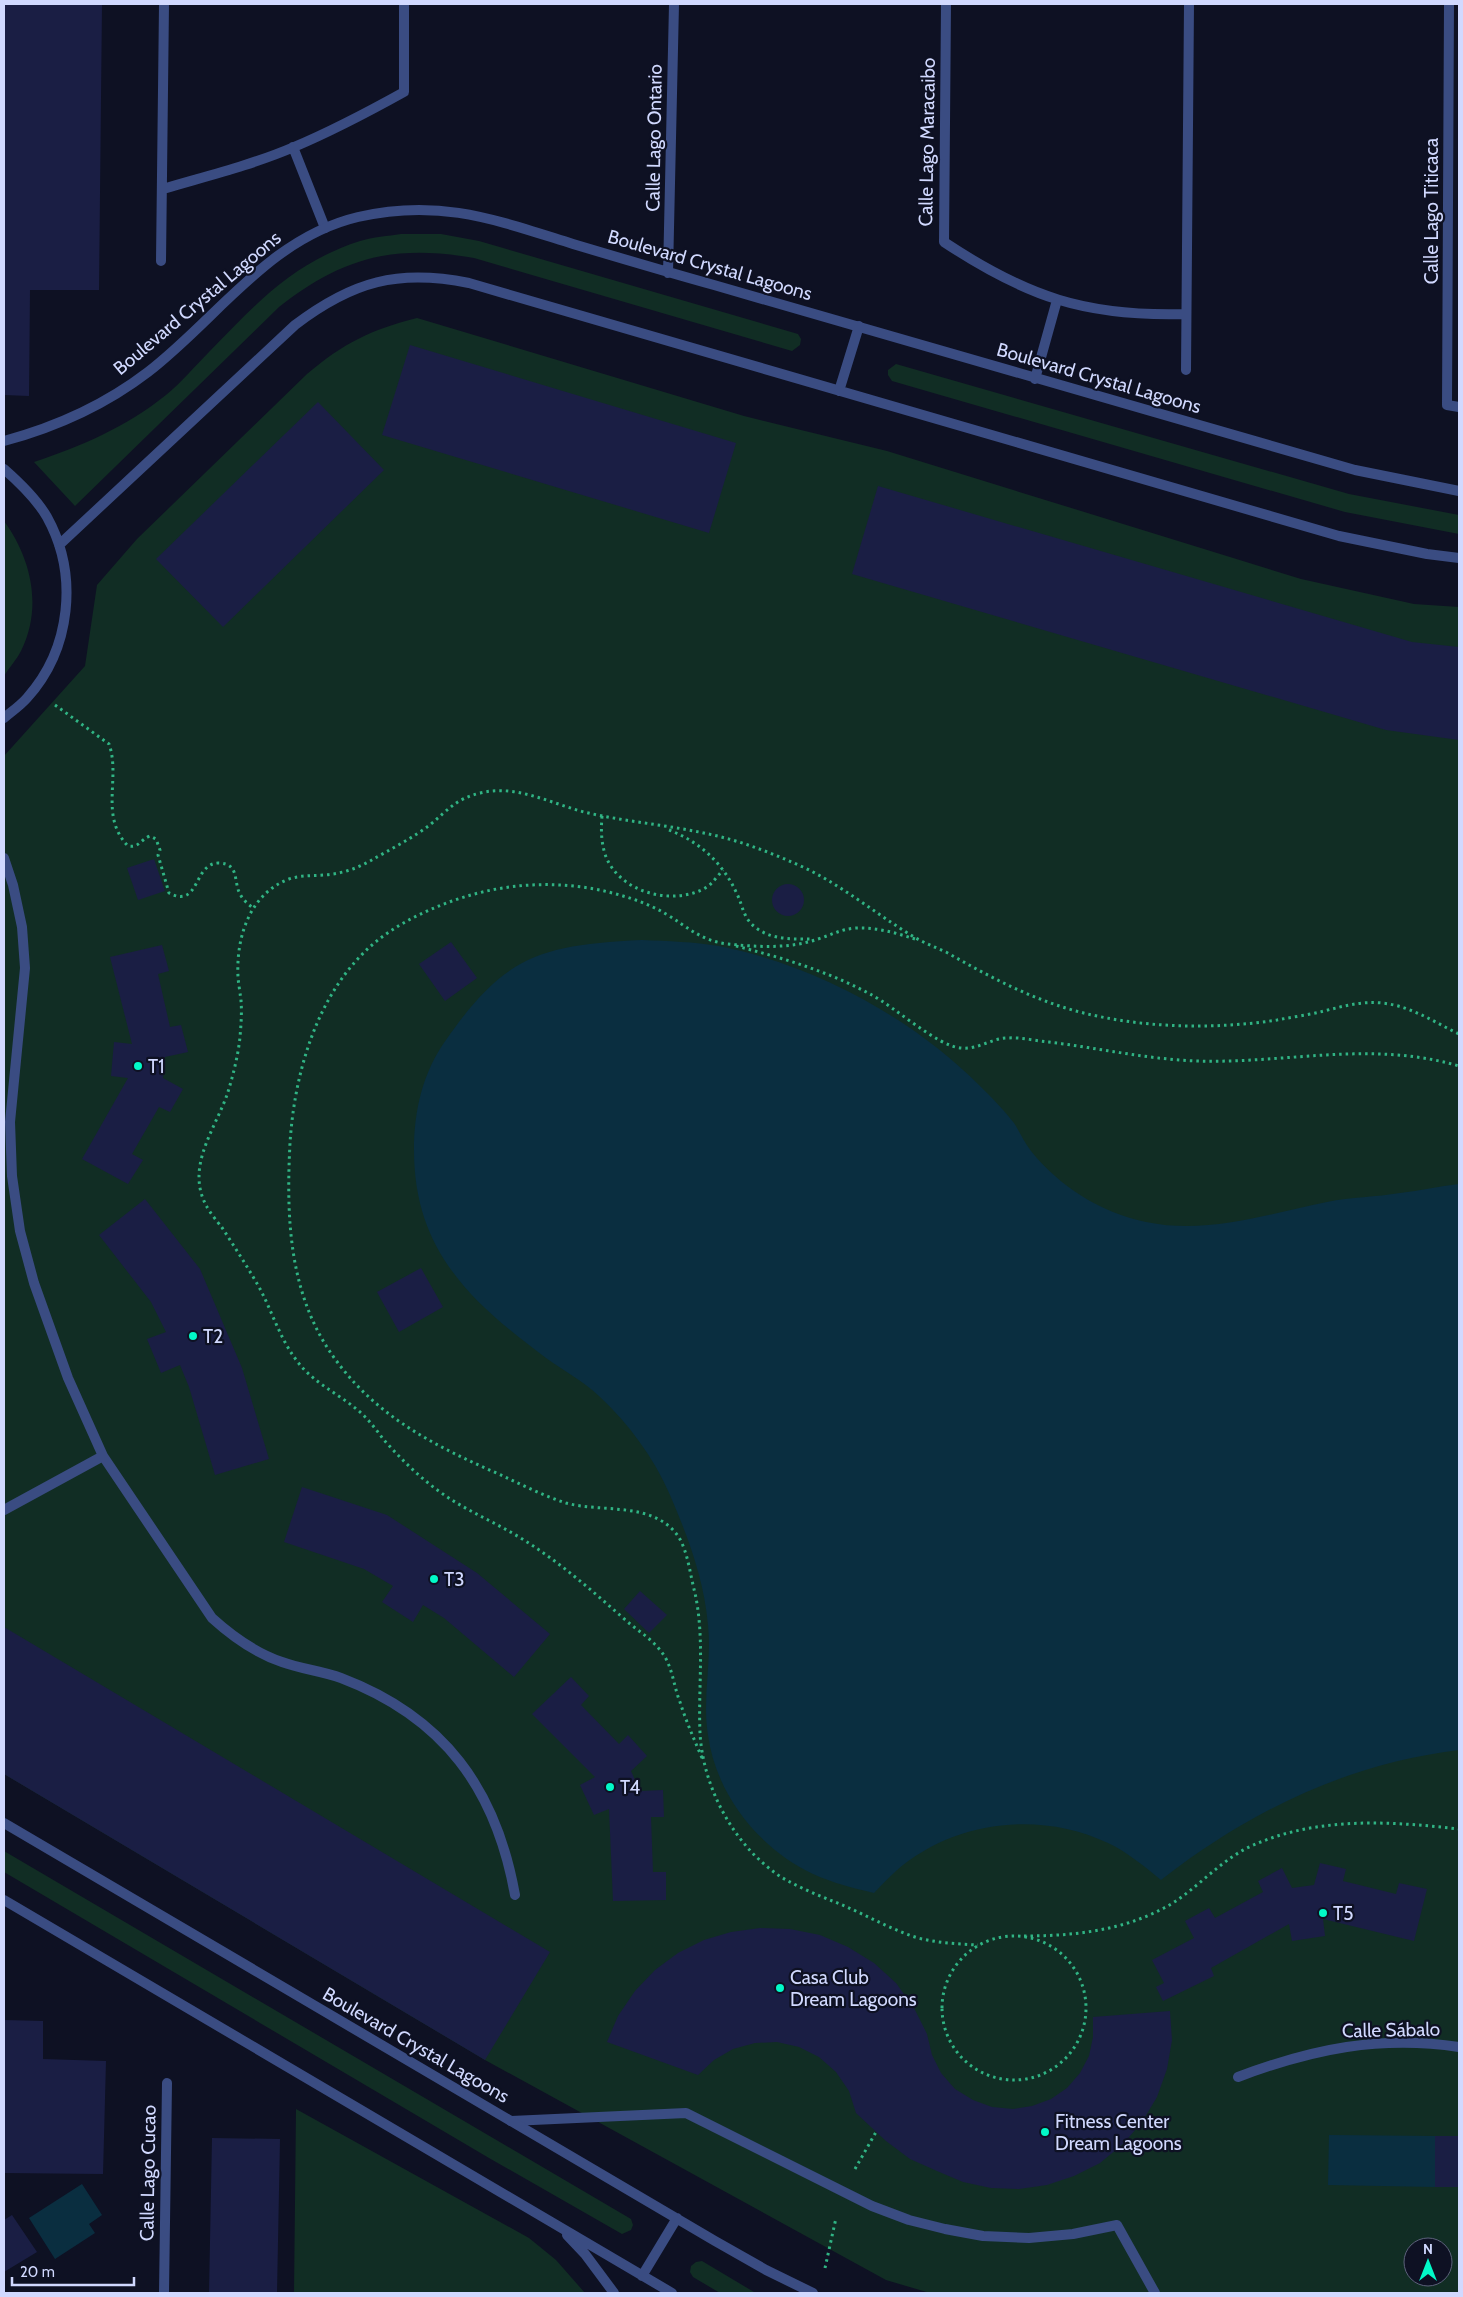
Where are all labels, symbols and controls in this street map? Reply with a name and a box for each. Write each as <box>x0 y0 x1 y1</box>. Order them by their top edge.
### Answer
street label: Calle Lago Maracaibo <box>914 57 940 227</box>
street label: Calle Lago Ontario <box>641 64 667 212</box>
street label: Calle Lago Titicaca <box>1420 138 1443 284</box>
street label: Boulevard Crystal Lagoons <box>605 225 815 305</box>
street label: Boulevard Crystal Lagoons <box>109 226 285 380</box>
street label: Boulevard Crystal Lagoons <box>994 338 1204 418</box>
place label: T1 <box>148 1055 164 1078</box>
marker: T1 <box>132 1060 144 1072</box>
place label: T2 <box>203 1325 223 1348</box>
marker: T2 <box>187 1330 199 1342</box>
place label: T3 <box>444 1568 464 1591</box>
marker: T3 <box>428 1573 440 1585</box>
place label: T4 <box>620 1776 640 1799</box>
marker: T4 <box>604 1781 616 1793</box>
place label: T5 <box>1333 1902 1353 1925</box>
marker: T5 <box>1317 1907 1329 1919</box>
place label: Casa Club Dream Lagoons <box>790 1966 917 2011</box>
street label: Boulevard Crystal Lagoons <box>319 1982 513 2108</box>
marker: Casa Club Dream Lagoons <box>774 1982 786 1994</box>
street label: Calle Sábalo <box>1342 2018 1440 2042</box>
street label: Calle Lago Cucao <box>135 2105 161 2241</box>
place label: Fitness Center Dream Lagoons <box>1055 2110 1182 2155</box>
marker: Fitness Center Dream Lagoons <box>1039 2126 1051 2138</box>
north arrow <box>1403 2237 1453 2287</box>
text: N <box>1423 2240 1433 2258</box>
scale bar <box>12 2254 135 2286</box>
text: 20 m <box>20 2263 55 2281</box>

